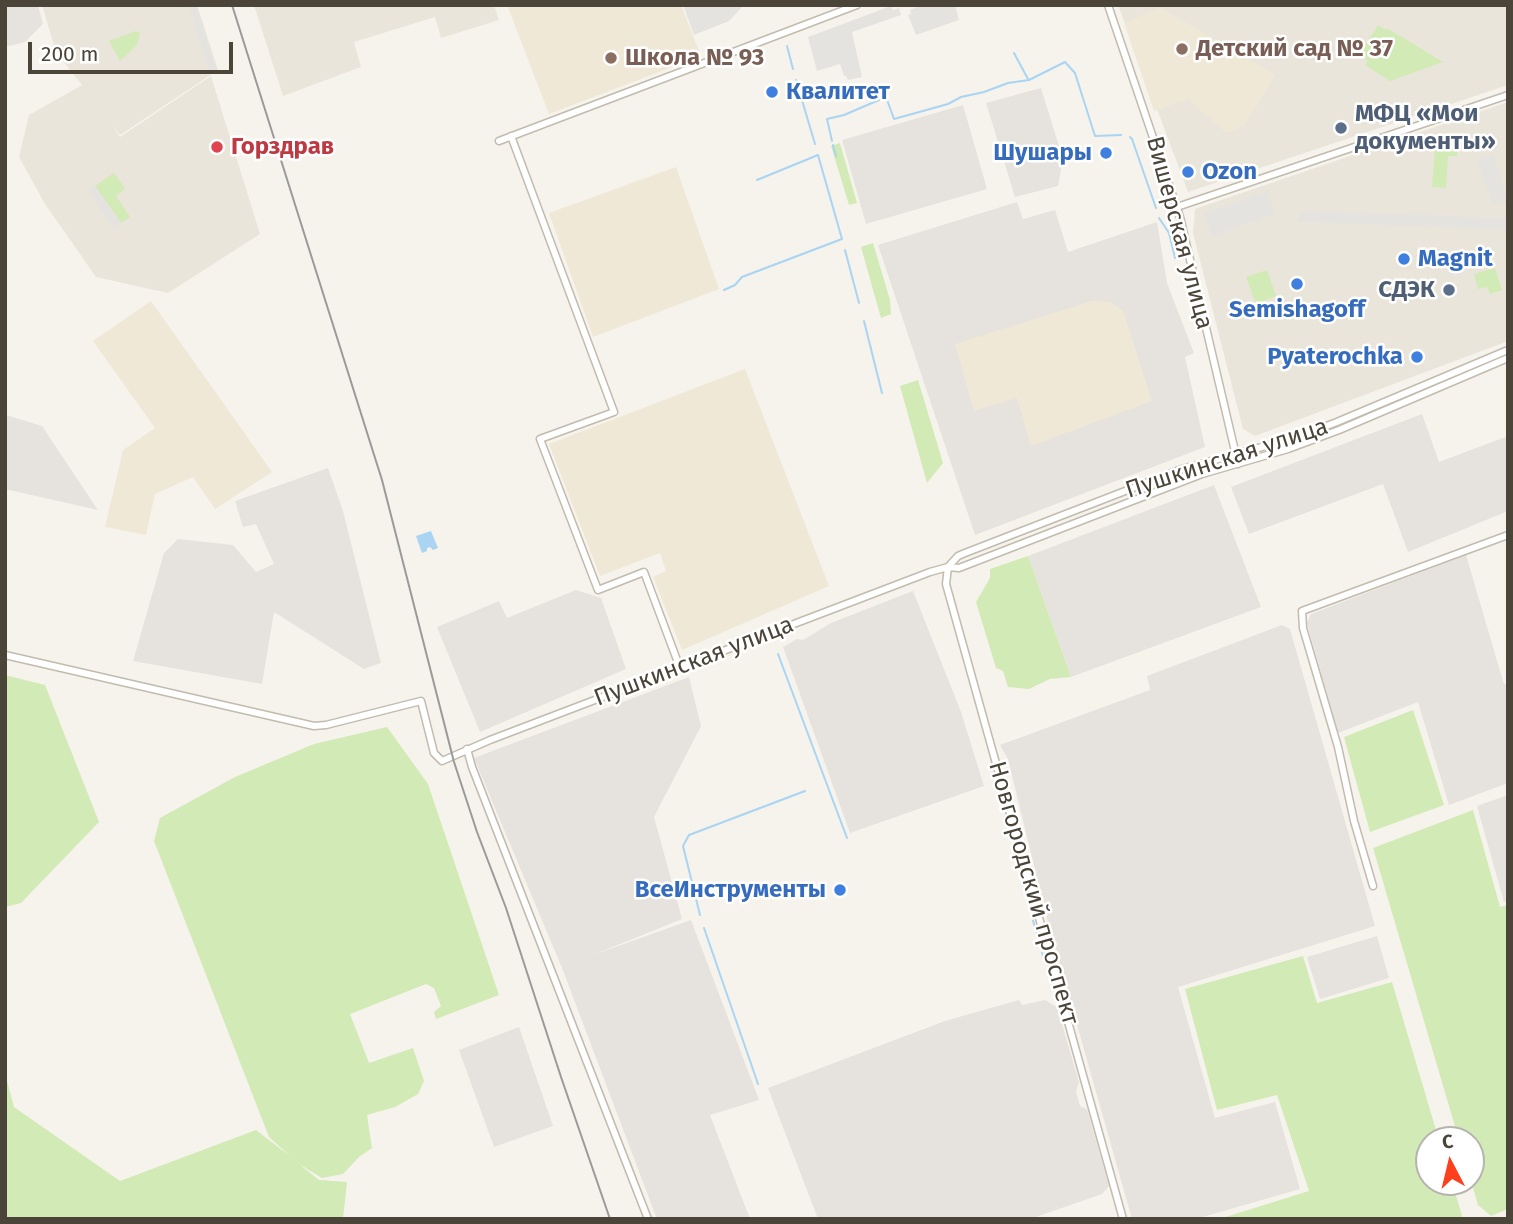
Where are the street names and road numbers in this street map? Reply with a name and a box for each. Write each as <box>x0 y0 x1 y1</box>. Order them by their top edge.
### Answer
street label: Вишерская улица <box>1139 133 1219 333</box>
street label: Пушкинская улица <box>1122 413 1332 505</box>
street label: Пушкинская улица <box>590 611 798 713</box>
street label: Новгородский проспект <box>982 758 1084 1028</box>

